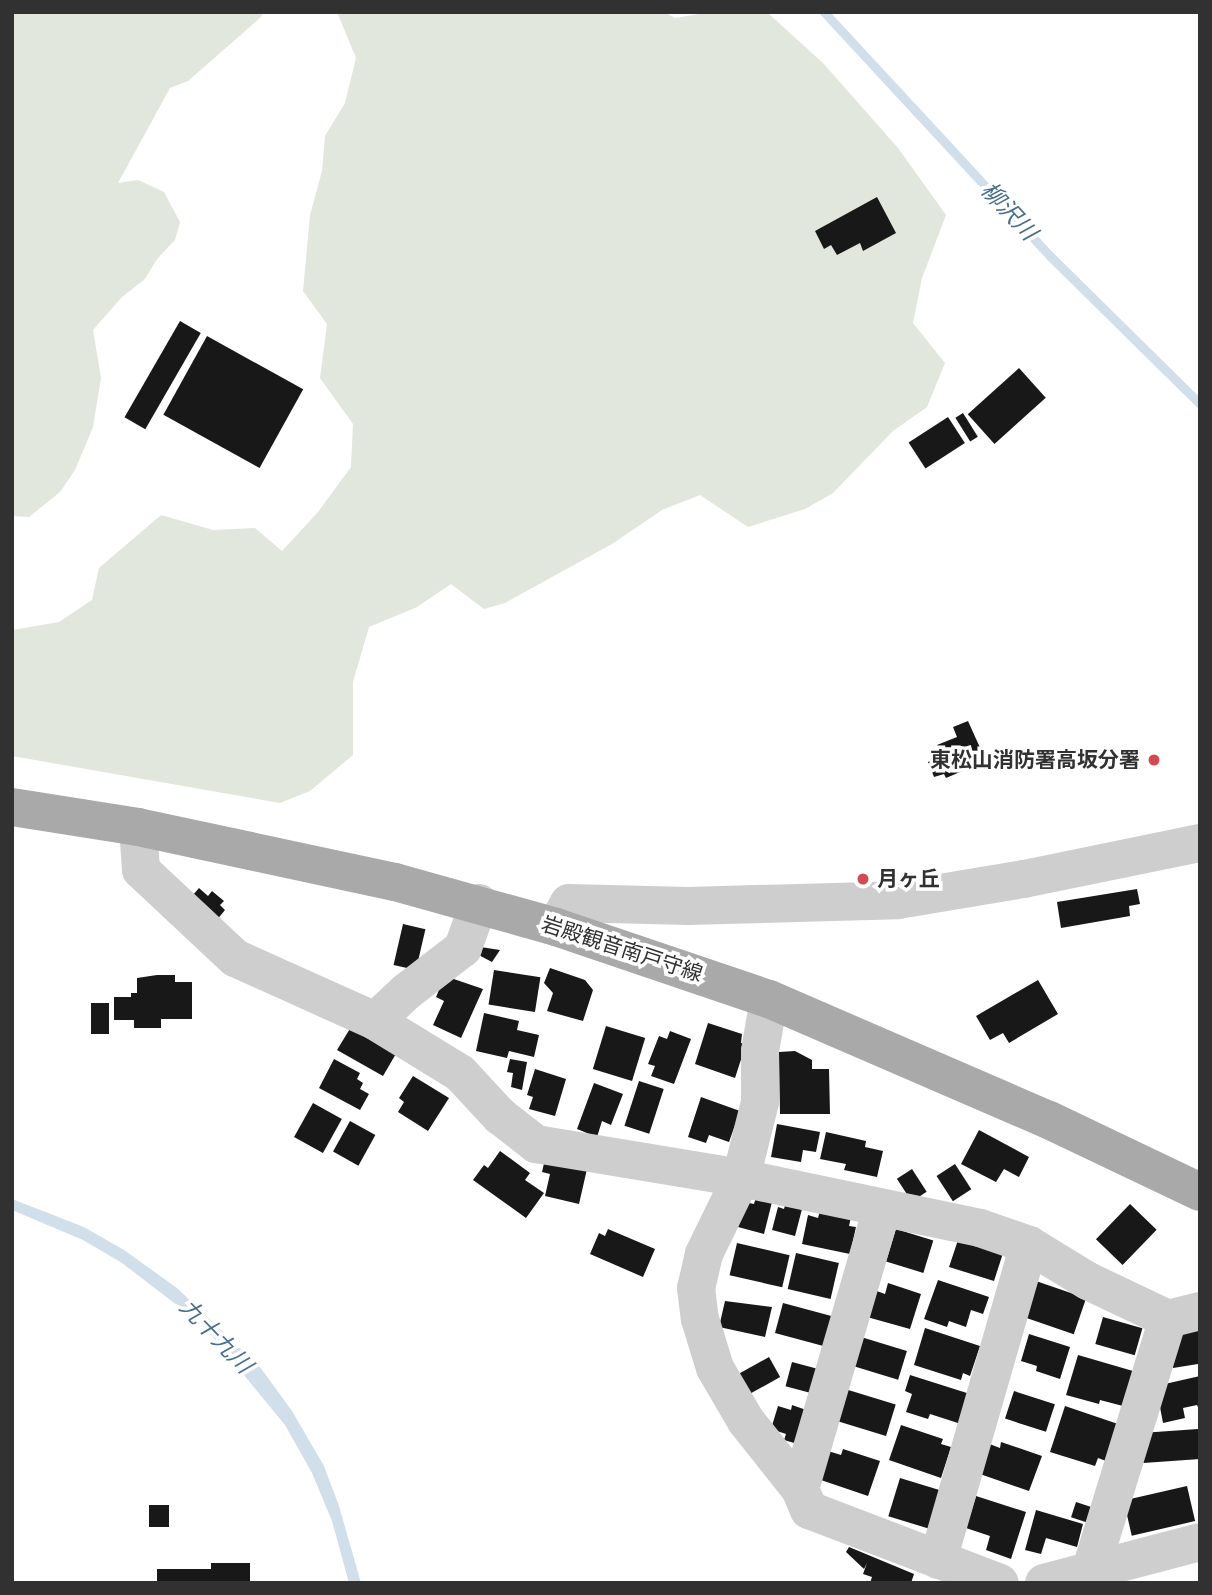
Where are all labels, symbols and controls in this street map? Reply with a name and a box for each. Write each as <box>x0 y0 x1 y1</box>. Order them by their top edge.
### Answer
water label: 柳沢川 <box>975 176 1043 246</box>
place label: 東松山消防署高坂分署 <box>930 747 1140 773</box>
marker: 東松山消防署高坂分署 <box>1146 752 1162 768</box>
place label: 月ヶ丘 <box>877 866 940 892</box>
marker: 月ヶ丘 <box>855 871 871 887</box>
street label: 岩殿観音南戸守線 <box>538 911 706 987</box>
water label: 九十九川 <box>174 1293 258 1379</box>

